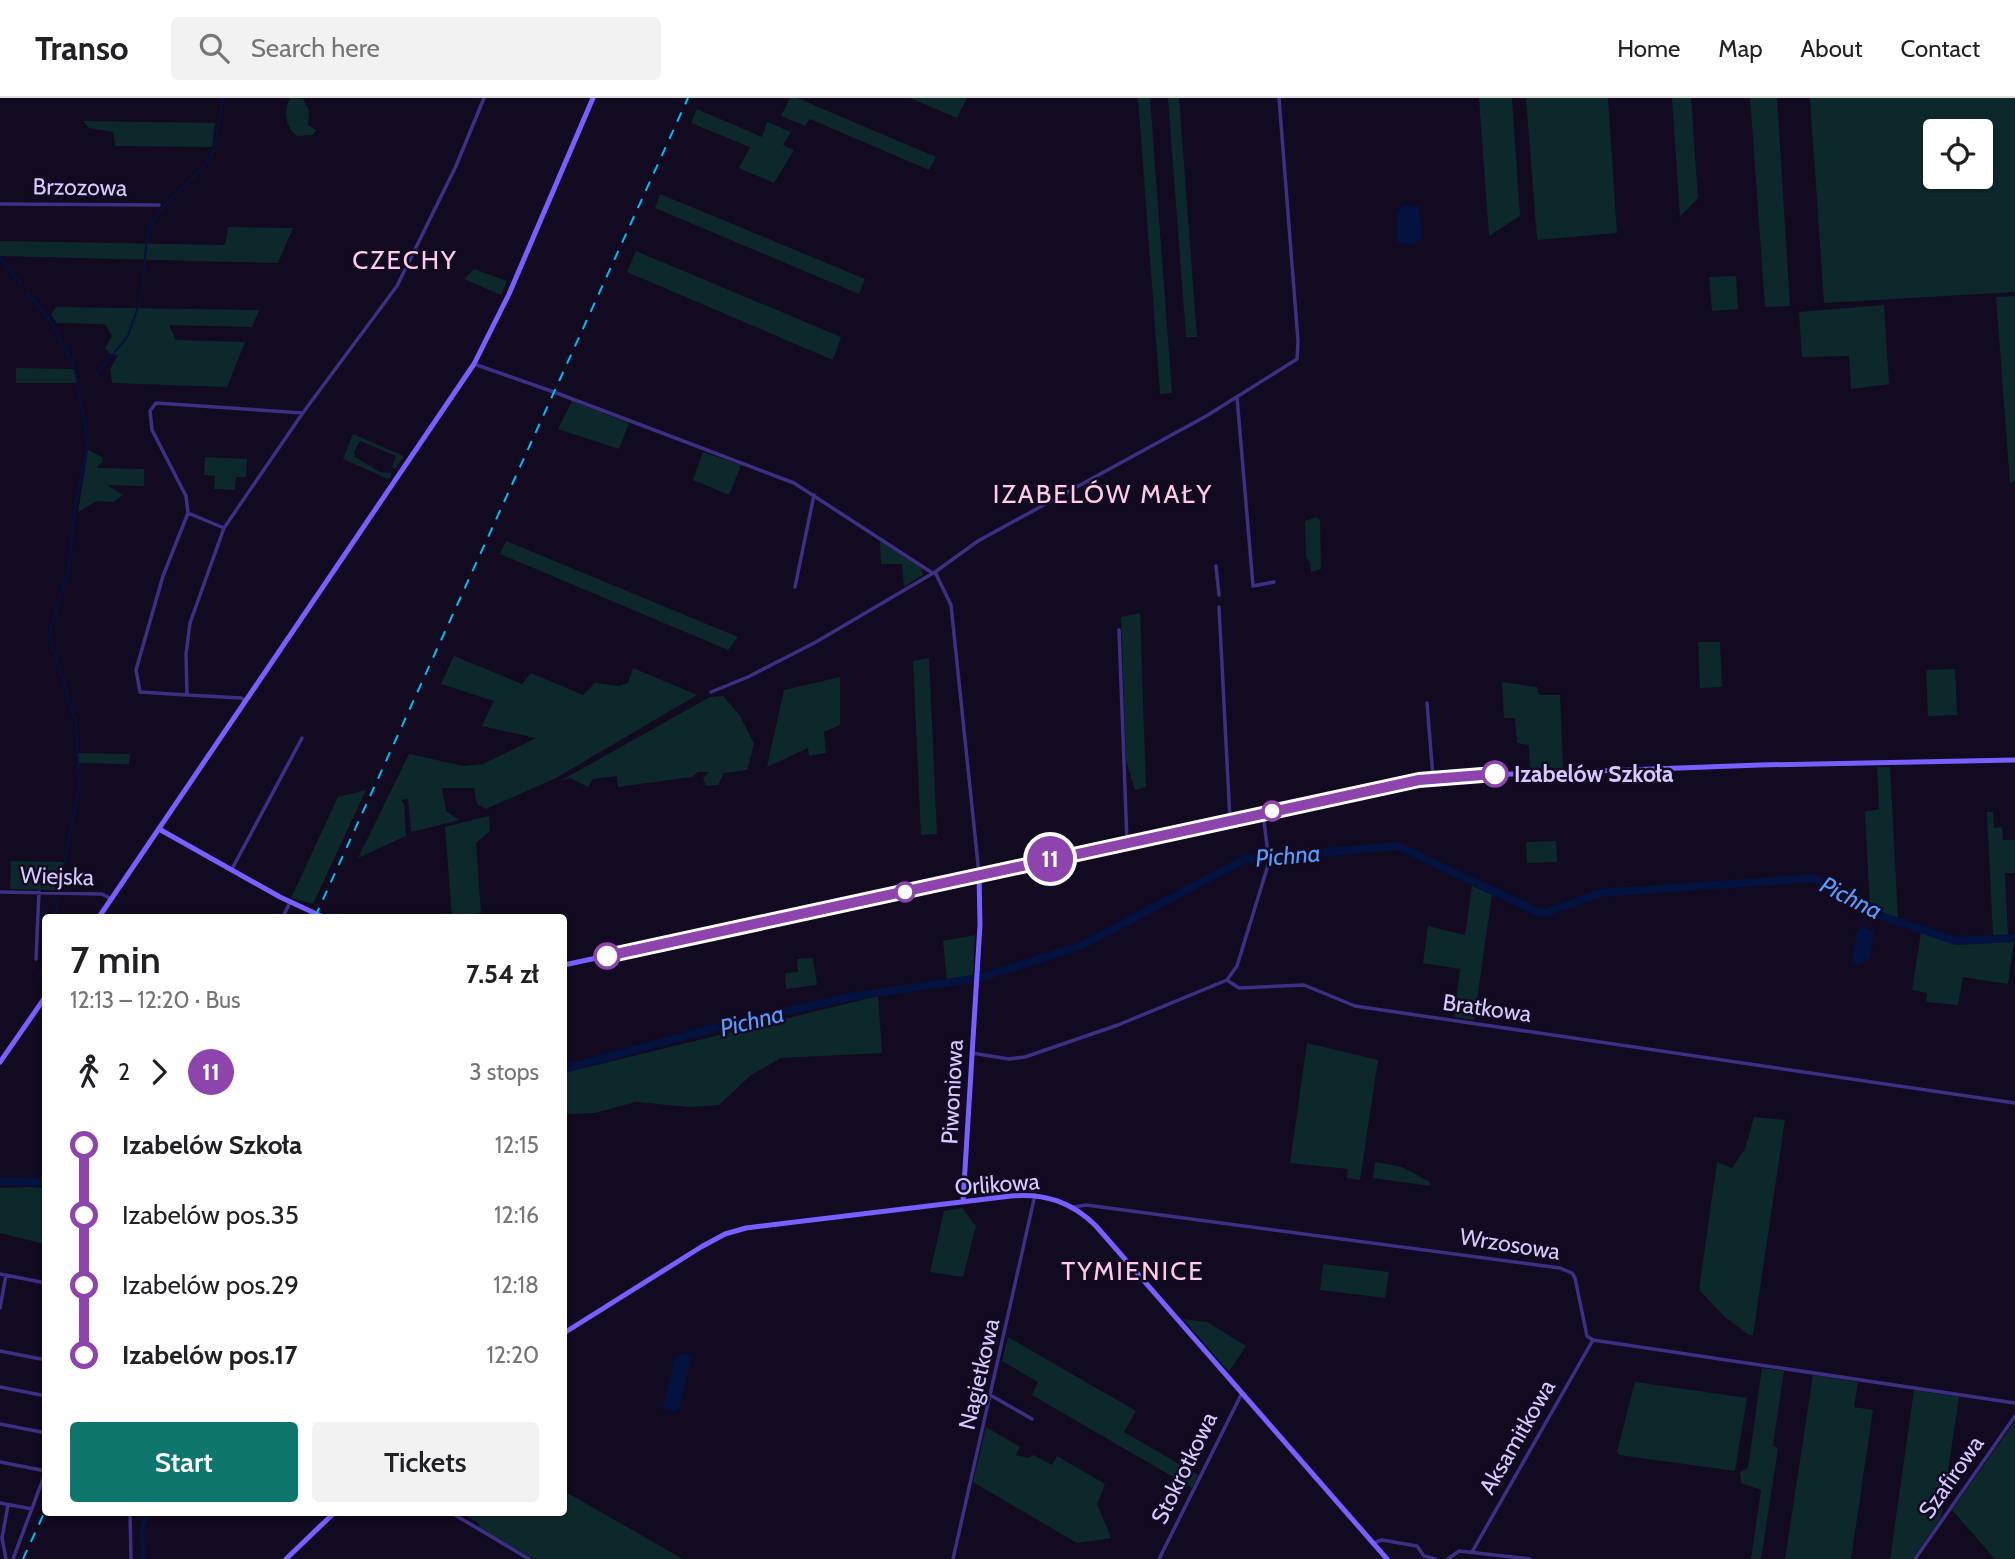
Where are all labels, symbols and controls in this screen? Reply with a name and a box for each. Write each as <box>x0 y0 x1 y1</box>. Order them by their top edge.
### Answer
search box <box>171 17 661 80</box>
text: Transo <box>35 28 129 68</box>
icon: search <box>195 29 233 67</box>
text: Search here <box>251 32 380 64</box>
text: Home <box>1617 34 1680 63</box>
text: Map <box>1718 34 1763 63</box>
text: About <box>1801 34 1863 63</box>
text: Contact <box>1901 34 1980 63</box>
map controls <box>1923 119 1993 189</box>
button: locate <box>1923 119 1993 189</box>
street label: Brzozowa <box>32 172 128 202</box>
district label: CZECHY <box>352 244 458 276</box>
district label: IZABELÓW MAŁY <box>993 478 1213 510</box>
place label: Izabelów Szkoła <box>1514 760 1674 788</box>
marker: Izabelów Szkoła <box>1482 761 1508 787</box>
unlabelled marker <box>1262 801 1282 821</box>
line badge: 11 <box>1018 836 1082 882</box>
water label: Pichna <box>1254 838 1322 873</box>
text: 11 <box>1041 844 1059 873</box>
street label: Wiejska <box>20 861 94 891</box>
water label: Pichna <box>1815 870 1887 925</box>
unlabelled marker <box>895 882 915 902</box>
text: 7 min <box>70 936 161 983</box>
unlabelled marker <box>594 943 620 969</box>
text: 7.54 zł <box>466 958 539 990</box>
text: 12:13 – 12:20 · Bus <box>70 986 241 1014</box>
street label: Bratkowa <box>1441 988 1533 1028</box>
water label: Pichna <box>717 999 787 1042</box>
street label: Piwoniowa <box>935 1039 969 1145</box>
icon: walk <box>70 1053 108 1091</box>
icon: forward <box>140 1053 178 1091</box>
text: 11 <box>202 1057 220 1086</box>
text: 2 <box>118 1058 130 1086</box>
text: 3 stops <box>469 1058 539 1086</box>
text: Izabelów Szkoła <box>122 1129 302 1161</box>
text: 12:15 <box>495 1131 539 1159</box>
street label: Orlikowa <box>954 1167 1040 1201</box>
text: Izabelów pos.35 <box>122 1199 299 1231</box>
text: 12:16 <box>494 1201 539 1229</box>
street label: Wrzosowa <box>1458 1222 1562 1266</box>
district label: TYMIENICE <box>1061 1255 1205 1287</box>
text: Izabelów pos.29 <box>122 1269 299 1301</box>
text: 12:18 <box>493 1271 539 1299</box>
street label: Nagietkowa <box>953 1316 1005 1432</box>
text: Izabelów pos.17 <box>122 1339 297 1371</box>
text: 12:20 <box>487 1341 539 1369</box>
street label: Aksamitkowa <box>1473 1375 1561 1499</box>
street label: Stokrotkowa <box>1145 1408 1223 1528</box>
button: Start <box>70 1422 298 1502</box>
button: Tickets <box>312 1422 539 1502</box>
street label: Szafirowa <box>1912 1430 1990 1524</box>

